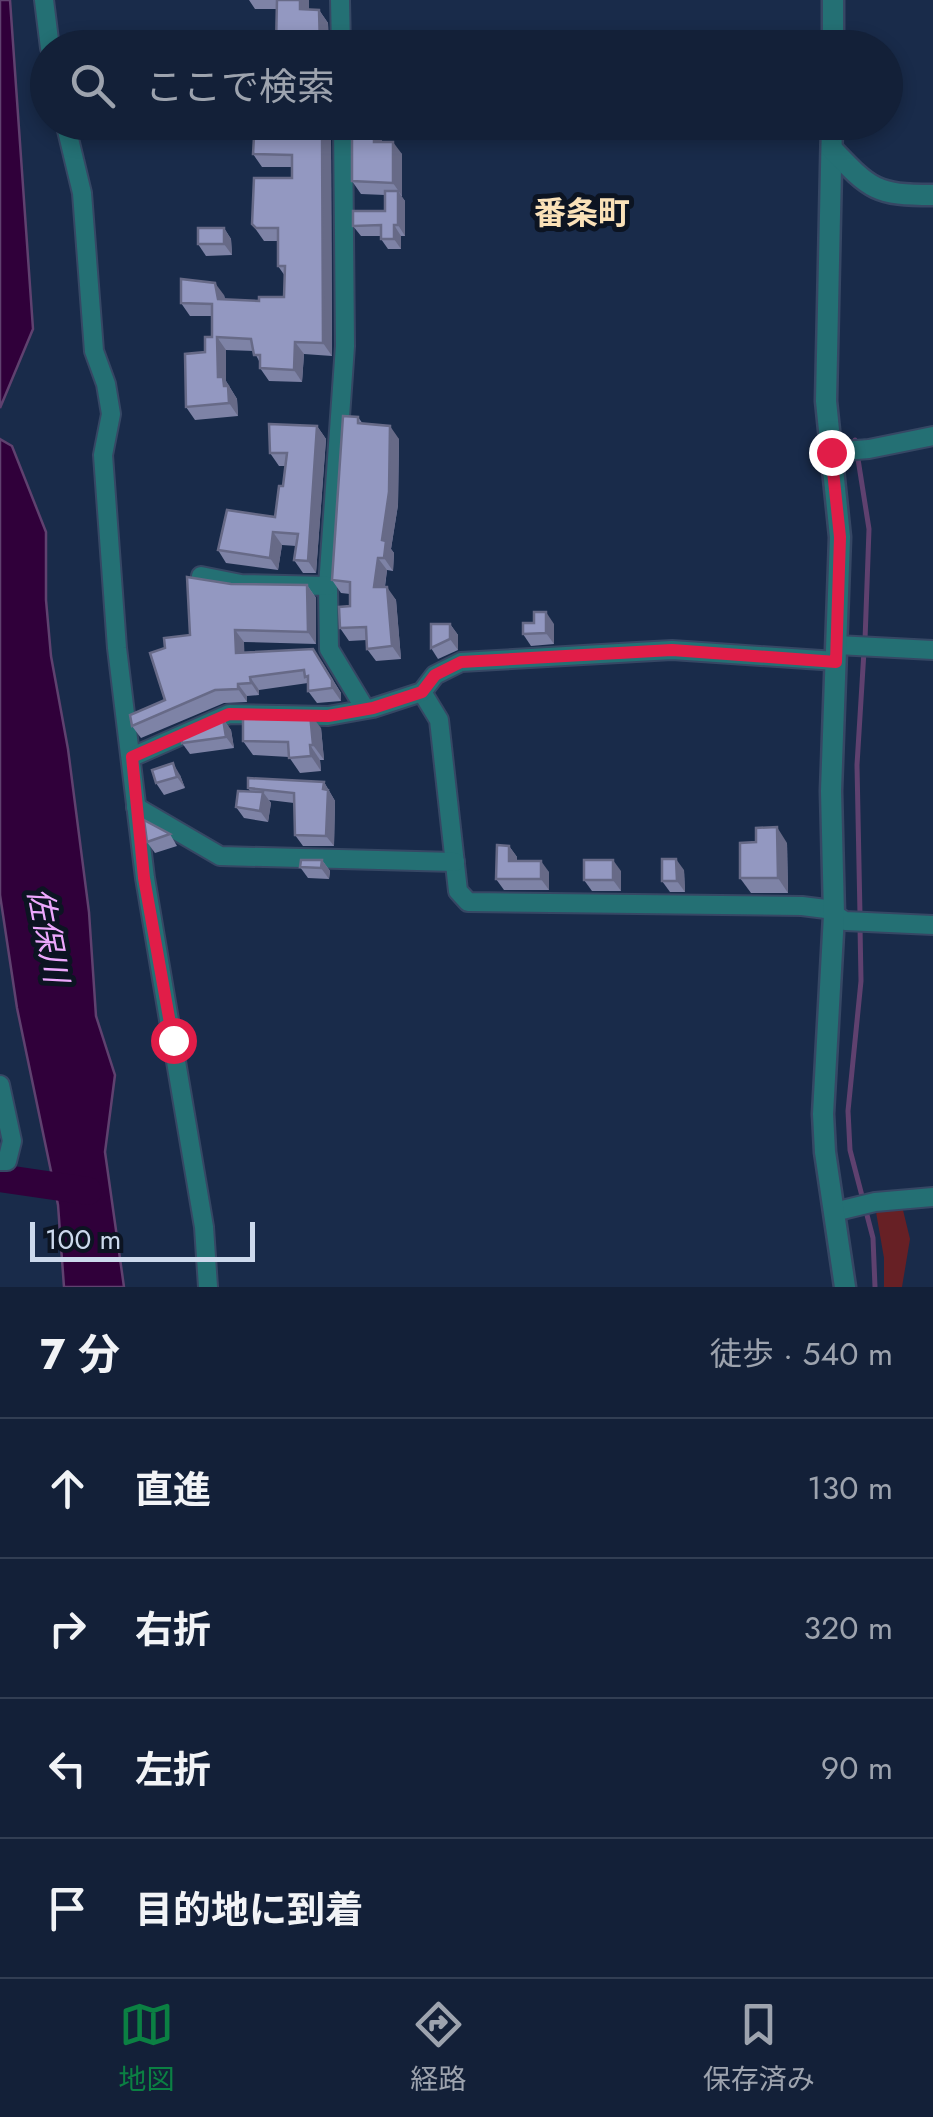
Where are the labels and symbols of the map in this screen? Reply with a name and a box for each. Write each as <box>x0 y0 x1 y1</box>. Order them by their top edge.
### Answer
district label: 番条町 <box>534 190 630 236</box>
route end <box>809 430 855 476</box>
water label: 佐保川 <box>16 883 80 989</box>
route start <box>151 1018 197 1064</box>
scale bar <box>30 1217 255 1262</box>

